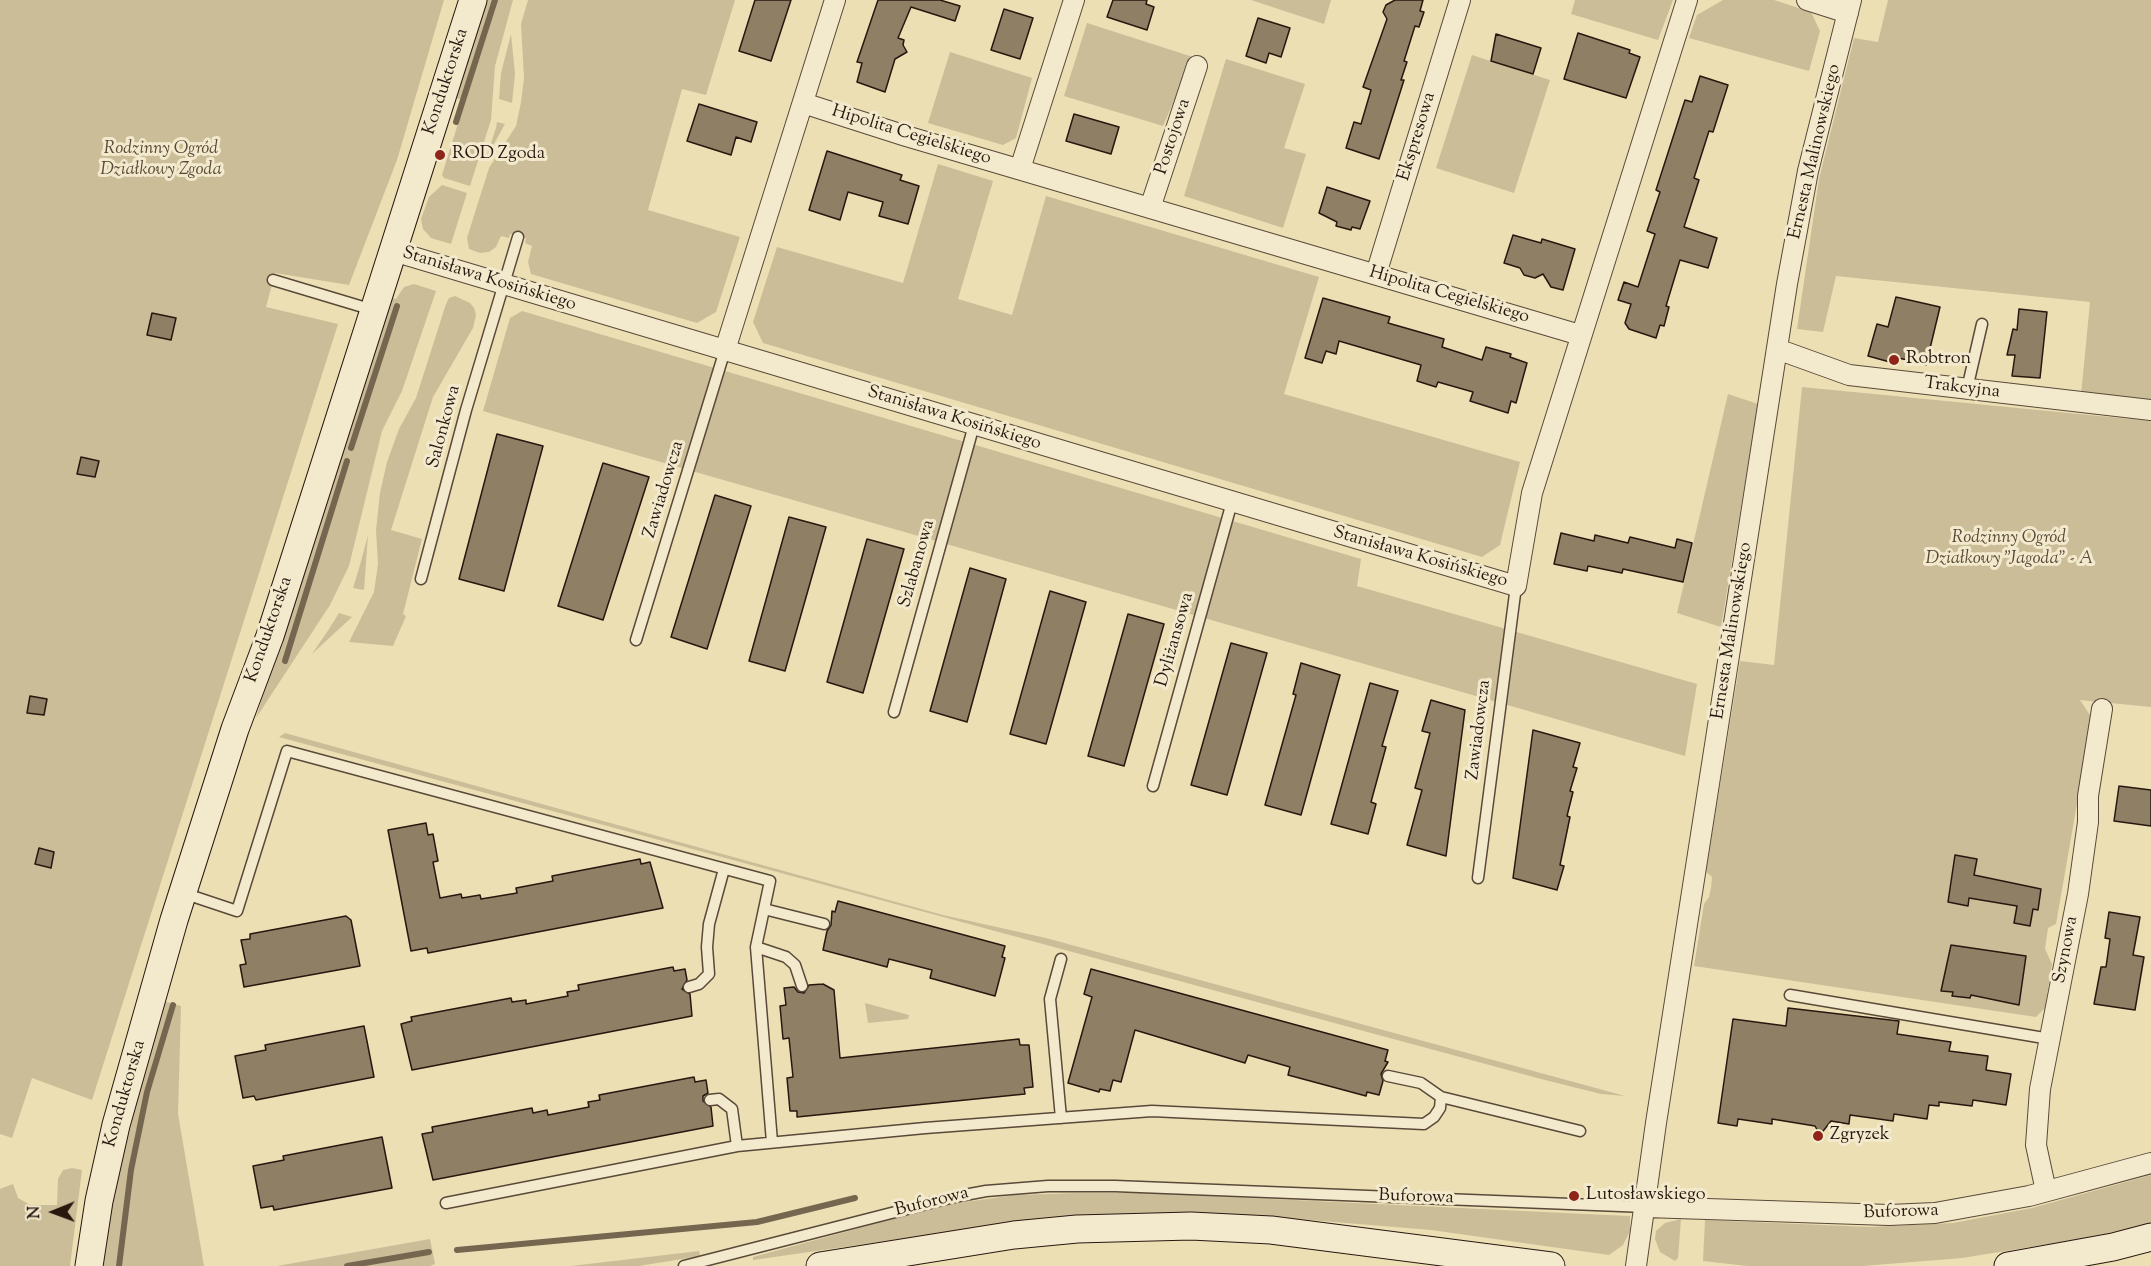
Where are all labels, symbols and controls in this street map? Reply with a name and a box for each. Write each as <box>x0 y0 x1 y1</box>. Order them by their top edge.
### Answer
street label: Konduktorska <box>420 26 474 138</box>
street label: Ernesta Malinowskiego <box>1785 62 1847 242</box>
street label: Ekspresowa <box>1394 90 1442 184</box>
street label: Postojowa <box>1152 96 1196 178</box>
street label: Hipolita Cegielskiego <box>829 101 993 171</box>
park label: Rodzinny Ogród Działkowy Zgoda <box>100 139 222 182</box>
place label: ROD Zgoda <box>452 144 545 166</box>
marker: ROD Zgoda <box>433 148 447 162</box>
street label: Stanisława Kosińskiego <box>400 243 578 317</box>
street label: Hipolita Cegielskiego <box>1366 263 1532 329</box>
place label: Robtron <box>1906 349 1971 371</box>
marker: Robtron <box>1887 353 1901 367</box>
street label: Trakcyjna <box>1923 374 2001 404</box>
street label: Stanisława Kosińskiego <box>865 382 1043 456</box>
street label: Salonkowa <box>424 383 466 471</box>
street label: Zawiadowcza <box>640 439 690 541</box>
street label: Szlabanowa <box>895 518 941 610</box>
street label: Stanisława Kosińskiego <box>1330 523 1510 593</box>
park label: Rodzinny Ogród Działkowy "Jagoda" - A <box>1925 528 2093 570</box>
street label: Ernesta Malinowskiego <box>1708 541 1758 721</box>
street label: Konduktorska <box>242 574 298 686</box>
street label: Dyliżansowa <box>1152 590 1200 690</box>
street label: Zawiadowcza <box>1463 679 1497 781</box>
street label: Szynowa <box>2050 915 2084 985</box>
street label: Konduktorska <box>100 1038 152 1150</box>
place label: Zgryzek <box>1830 1125 1890 1147</box>
marker: Zgryzek <box>1811 1129 1825 1143</box>
north arrow <box>24 1182 84 1242</box>
street label: Buforowa <box>893 1183 971 1223</box>
place label: Lutosławskiego <box>1586 1185 1706 1207</box>
street label: Buforowa <box>1378 1186 1454 1210</box>
marker: Lutosławskiego <box>1567 1189 1581 1203</box>
street label: Buforowa <box>1863 1201 1939 1225</box>
text: N <box>24 1206 47 1219</box>

